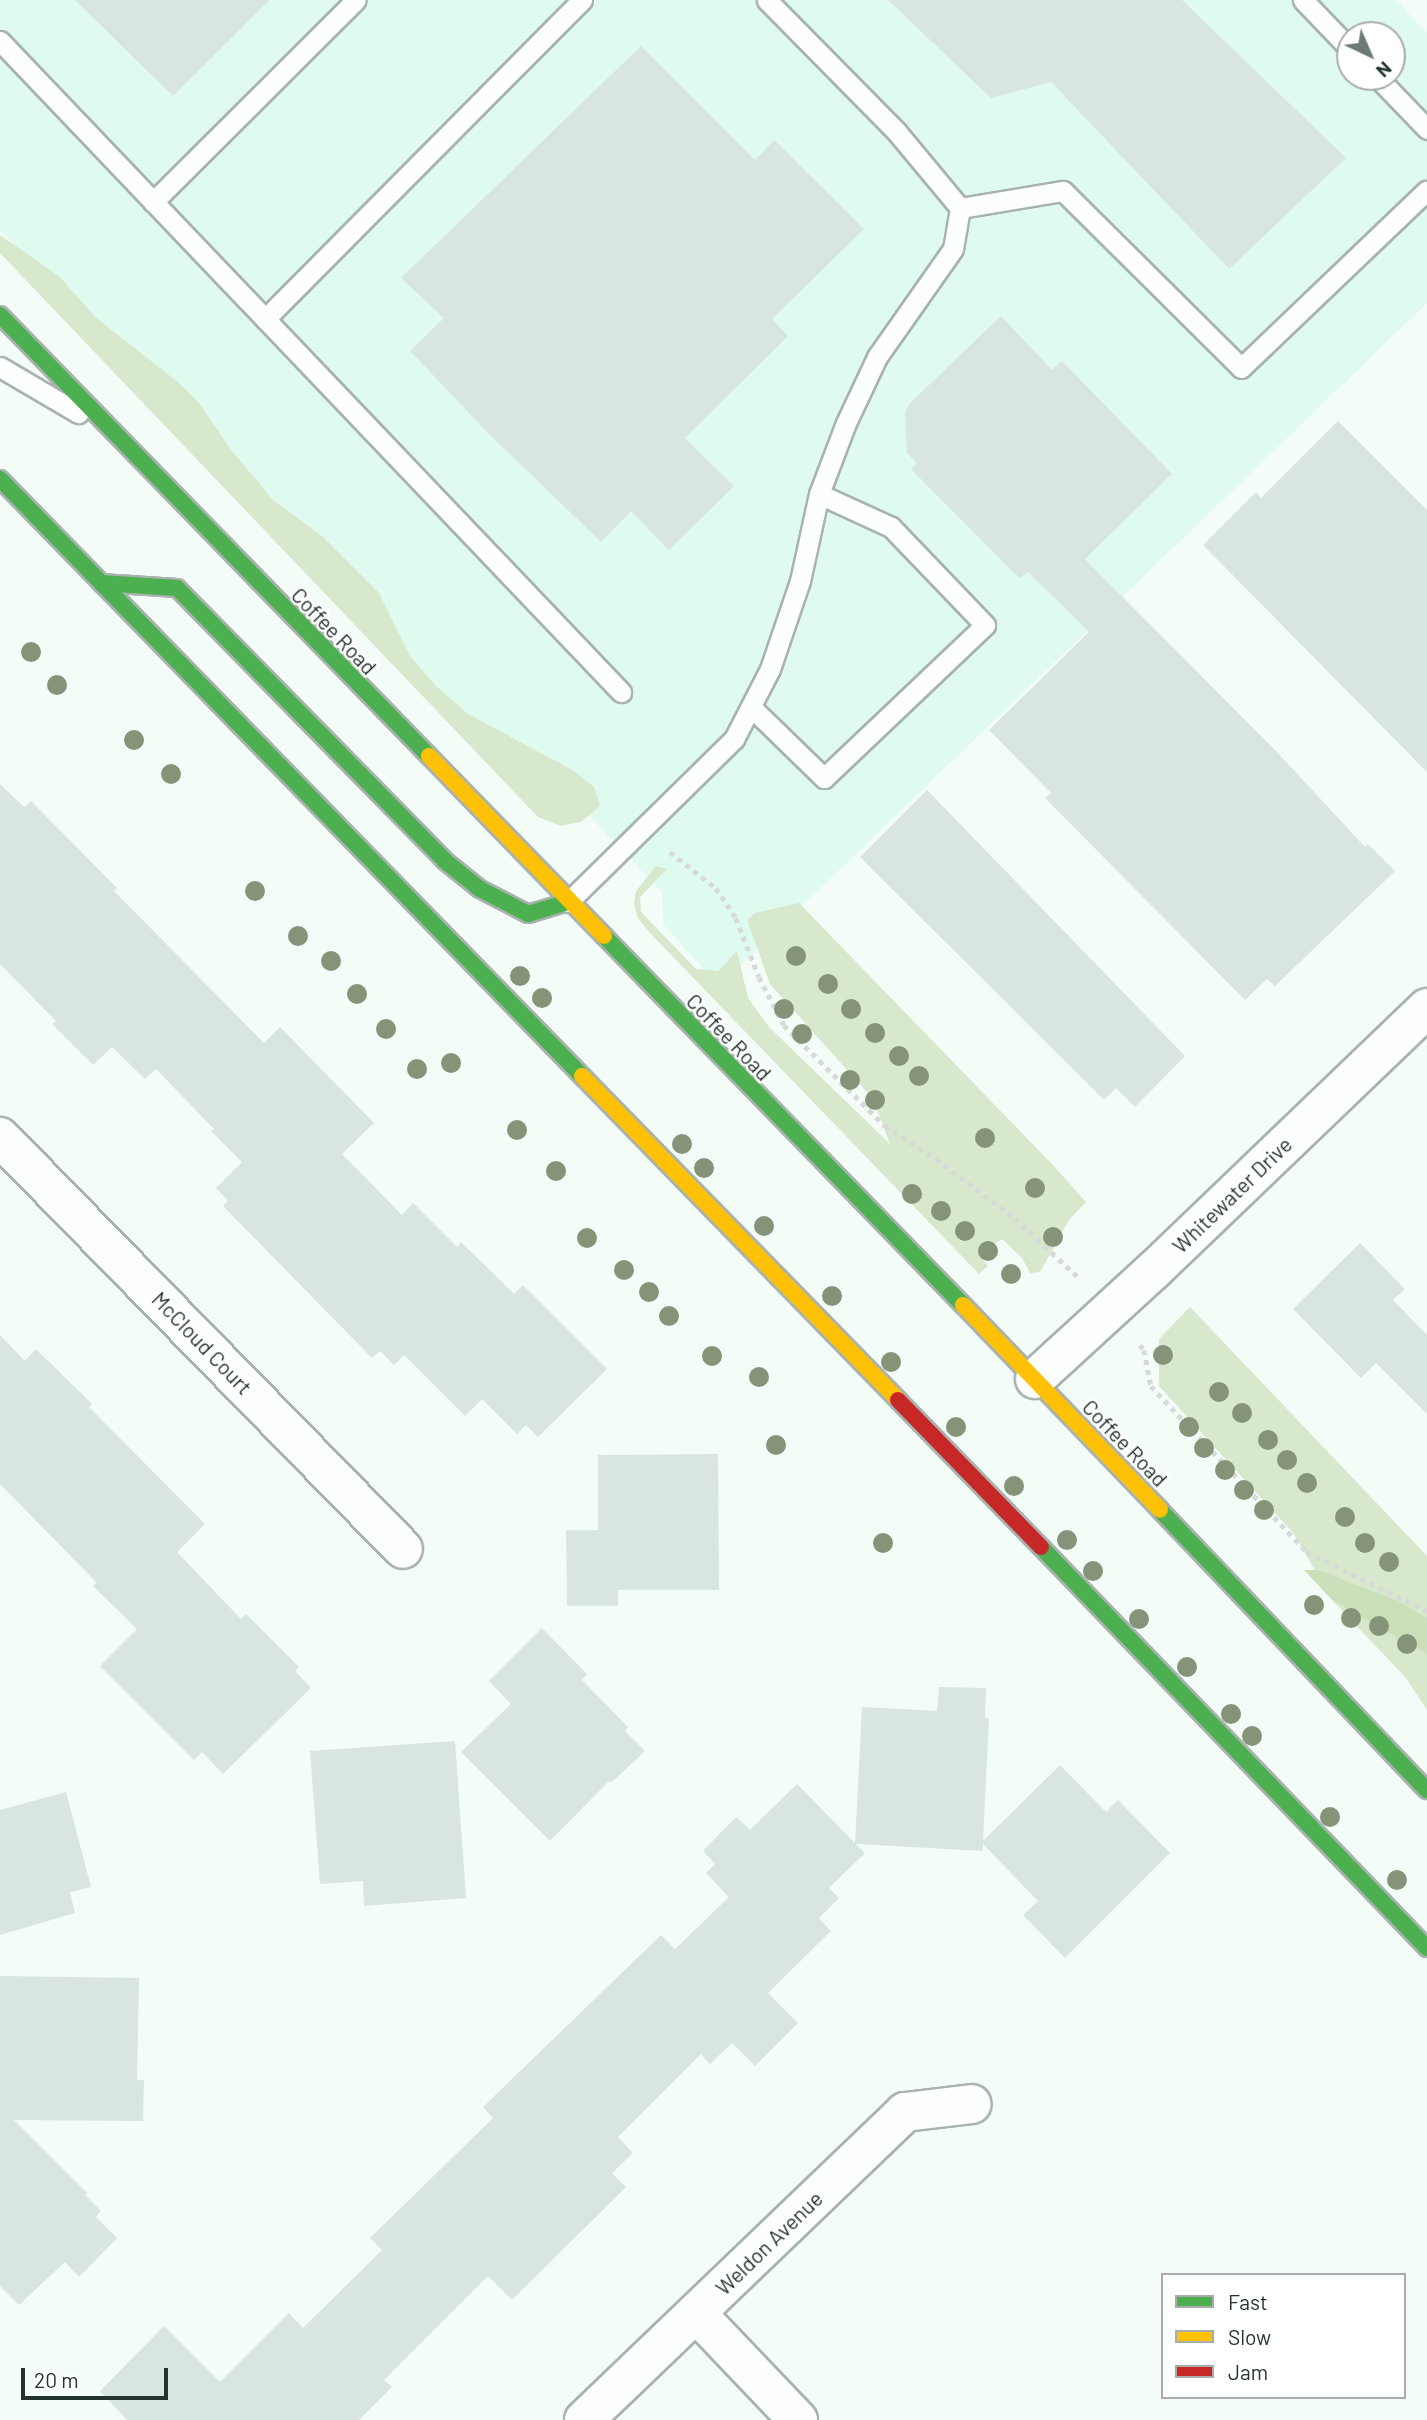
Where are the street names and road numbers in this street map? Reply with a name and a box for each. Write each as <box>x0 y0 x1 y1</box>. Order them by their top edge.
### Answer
street label: Coffee Road <box>286 582 382 680</box>
street label: Coffee Road <box>681 988 777 1086</box>
street label: Whitewater Drive <box>1167 1132 1297 1258</box>
street label: McCloud Court <box>147 1286 257 1400</box>
street label: Coffee Road <box>1077 1394 1173 1492</box>
street label: Weldon Avenue <box>710 2186 828 2300</box>

